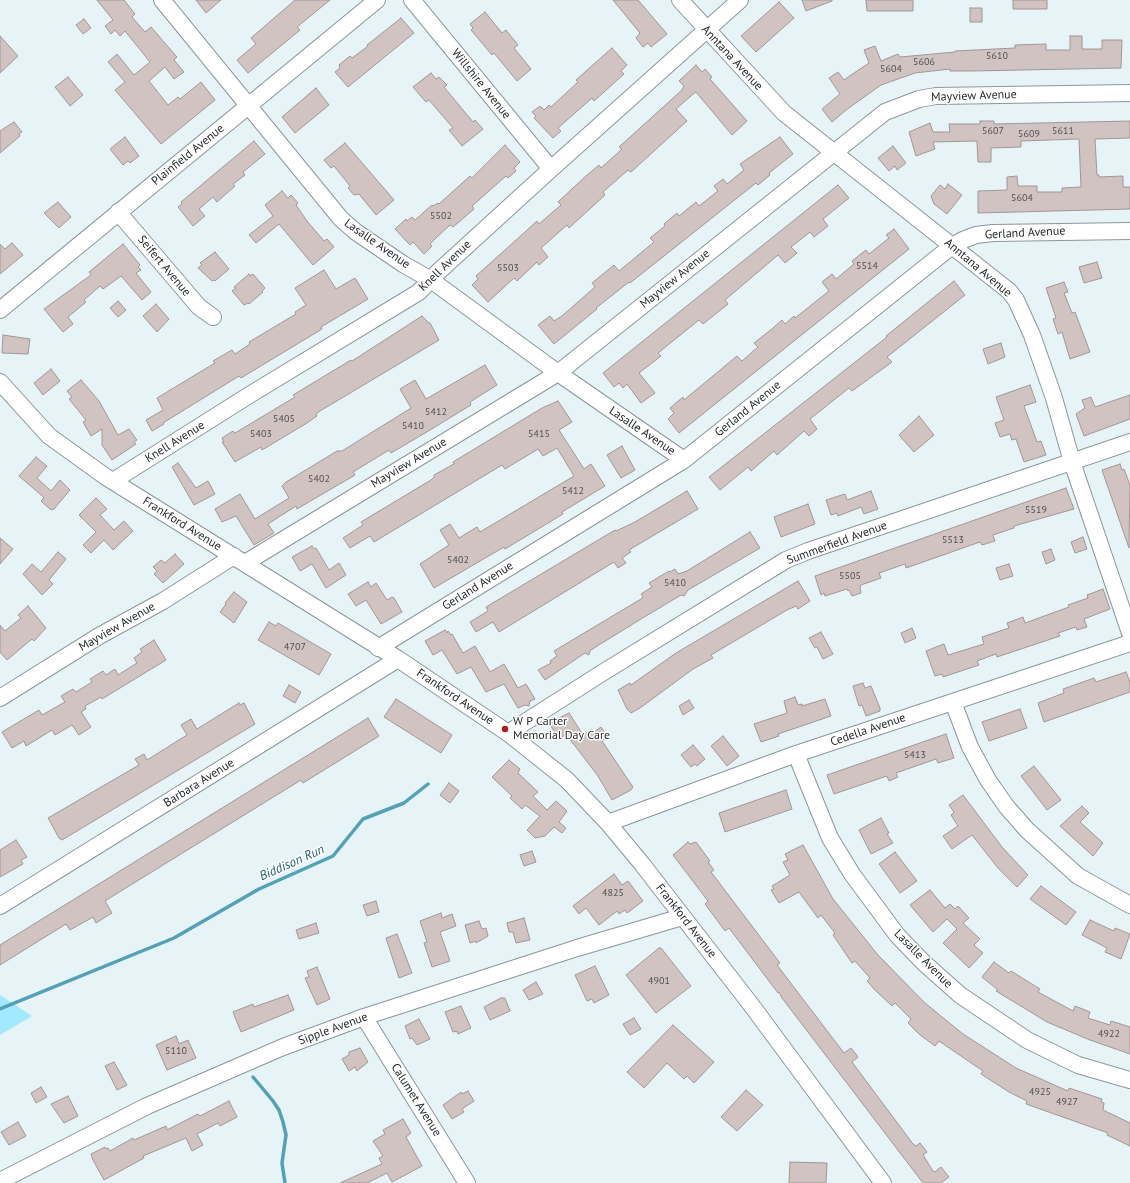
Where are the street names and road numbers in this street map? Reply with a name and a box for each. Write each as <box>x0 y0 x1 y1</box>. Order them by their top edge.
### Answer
street label: Anntana Avenue <box>698 23 766 93</box>
street label: Willshire Avenue <box>448 46 514 122</box>
street label: Mayview Avenue <box>931 87 1017 105</box>
street label: Plainfield Avenue <box>149 121 227 189</box>
street label: Lasalle Avenue <box>341 216 413 272</box>
street label: Gerland Avenue <box>984 224 1066 242</box>
street label: Seifert Avenue <box>134 233 194 299</box>
street label: Anntana Avenue <box>941 236 1015 300</box>
street label: Knell Avenue <box>416 237 474 295</box>
street label: Mayview Avenue <box>637 246 713 312</box>
street label: Gerland Avenue <box>712 378 784 440</box>
street label: Lasalle Avenue <box>606 404 678 458</box>
street label: Knell Avenue <box>143 418 207 466</box>
street label: Mayview Avenue <box>369 435 449 491</box>
street label: Frankford Avenue <box>140 494 224 554</box>
street label: Summerfield Avenue <box>785 518 889 568</box>
street label: Gerland Avenue <box>440 559 516 613</box>
street label: Mayview Avenue <box>76 599 158 655</box>
street label: Frankford Avenue <box>414 666 496 728</box>
street label: Cedella Avenue <box>828 710 908 750</box>
street label: Barbara Avenue <box>161 756 237 810</box>
street label: Frankford Avenue <box>653 881 719 961</box>
street label: Lasalle Avenue <box>891 927 955 991</box>
street label: Sipple Avenue <box>296 1010 370 1048</box>
street label: Calumet Avenue <box>388 1061 444 1139</box>

